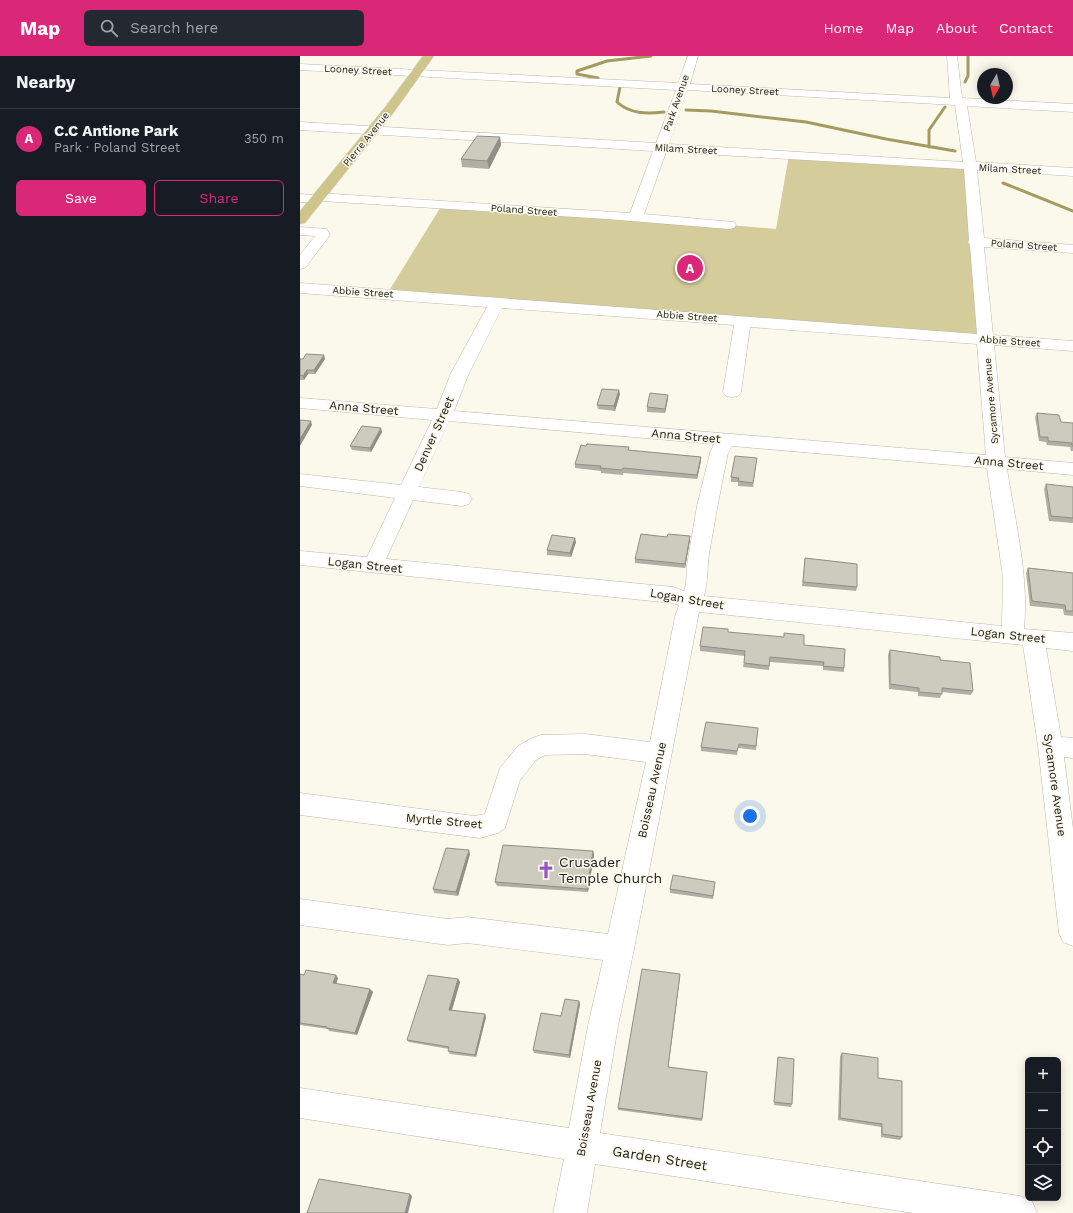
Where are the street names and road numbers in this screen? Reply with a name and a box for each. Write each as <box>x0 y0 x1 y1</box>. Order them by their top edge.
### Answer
street label: Looney Street <box>324 63 393 77</box>
street label: Park Avenue <box>661 73 691 133</box>
street label: Looney Street <box>711 83 780 97</box>
street label: Pierre Avenue <box>341 109 391 168</box>
street label: Milam Street <box>654 142 719 156</box>
street label: Milam Street <box>978 162 1043 176</box>
street label: Poland Street <box>490 202 558 218</box>
street label: Poland Street <box>990 237 1058 253</box>
street label: Abbie Street <box>332 284 395 300</box>
street label: Abbie Street <box>656 308 719 324</box>
street label: Abbie Street <box>979 333 1042 349</box>
street label: Sycamore Avenue <box>982 357 1000 444</box>
street label: Denver Street <box>411 394 457 474</box>
street label: Anna Street <box>329 398 399 418</box>
street label: Anna Street <box>651 426 721 446</box>
street label: Anna Street <box>974 453 1044 473</box>
street label: Logan Street <box>327 554 403 576</box>
street label: Logan Street <box>649 586 725 612</box>
street label: Logan Street <box>970 624 1046 646</box>
street label: Sycamore Avenue <box>1041 733 1069 837</box>
street label: Boisseau Avenue <box>635 741 669 839</box>
street label: Myrtle Street <box>405 811 483 831</box>
street label: Boisseau Avenue <box>574 1058 604 1158</box>
street label: Garden Street <box>611 1143 709 1173</box>

